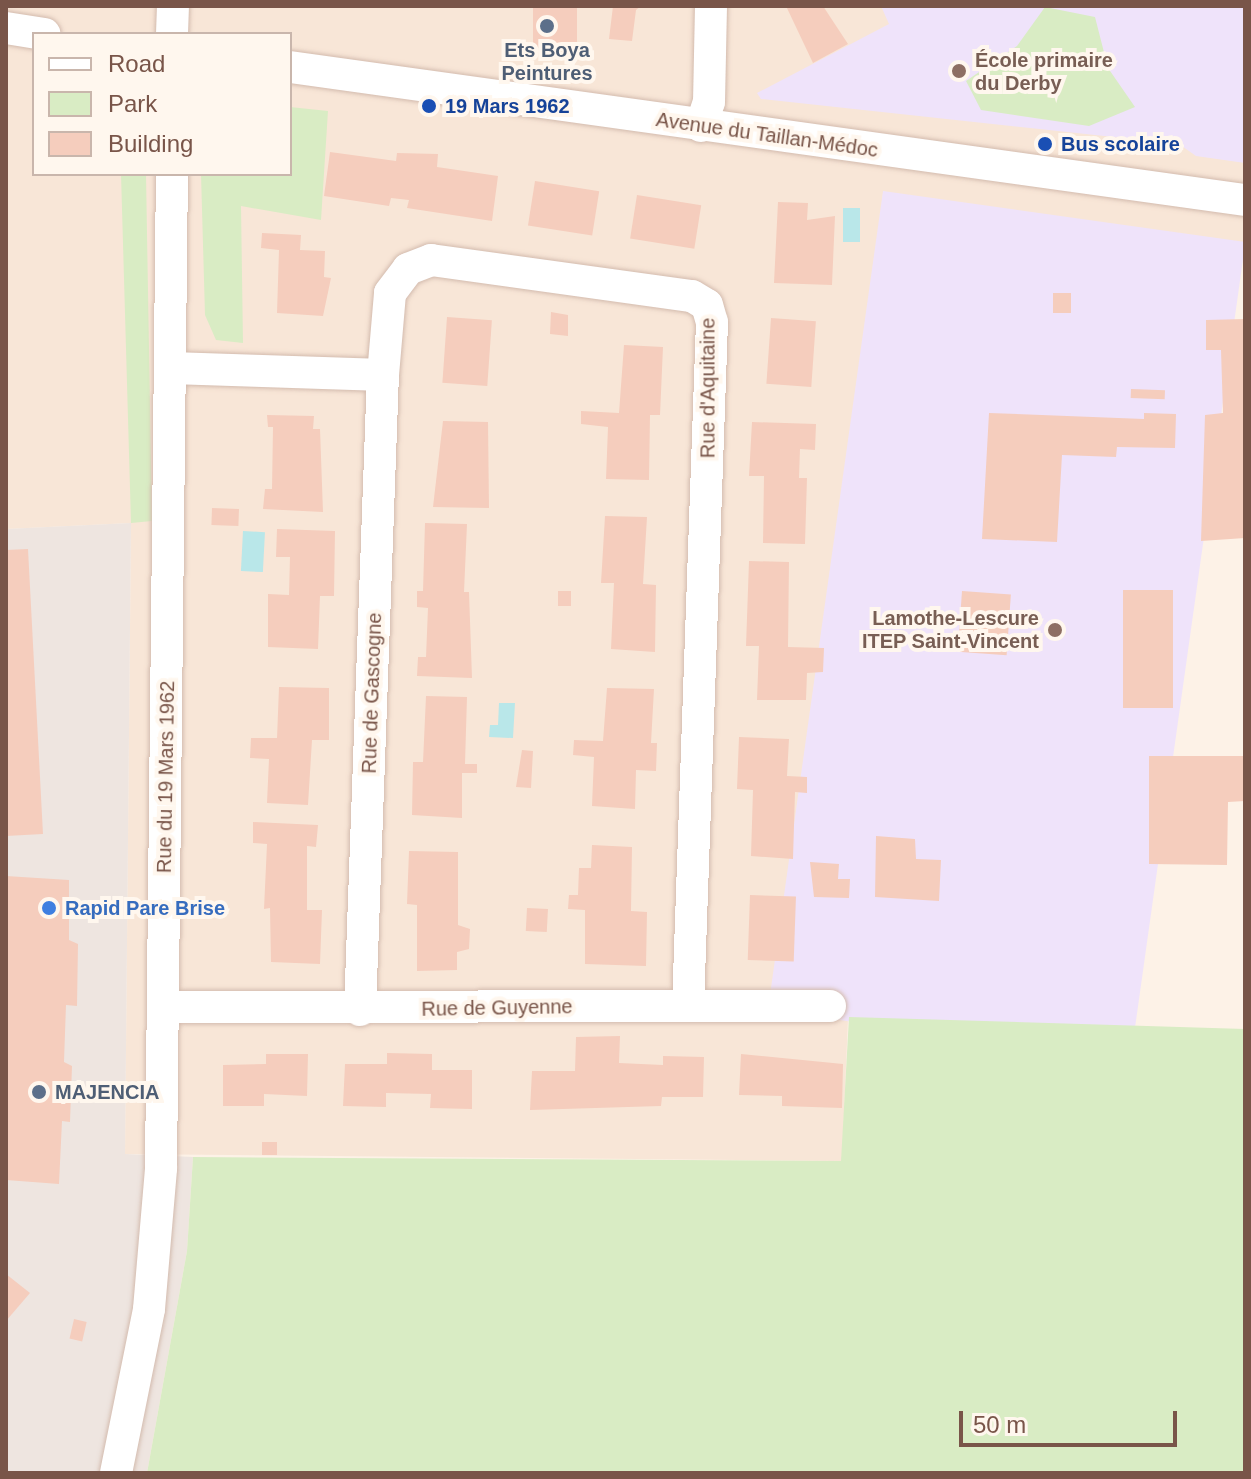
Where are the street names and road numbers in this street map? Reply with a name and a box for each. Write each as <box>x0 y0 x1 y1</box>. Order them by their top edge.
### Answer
street label: Avenue du Taillan-Médoc <box>654 108 880 162</box>
street label: Rue d'Aquitaine <box>696 318 720 458</box>
street label: Rue de Gascogne <box>357 612 387 774</box>
street label: Rue du 19 Mars 1962 <box>152 681 180 873</box>
street label: Rue de Guyenne <box>421 995 573 1021</box>

